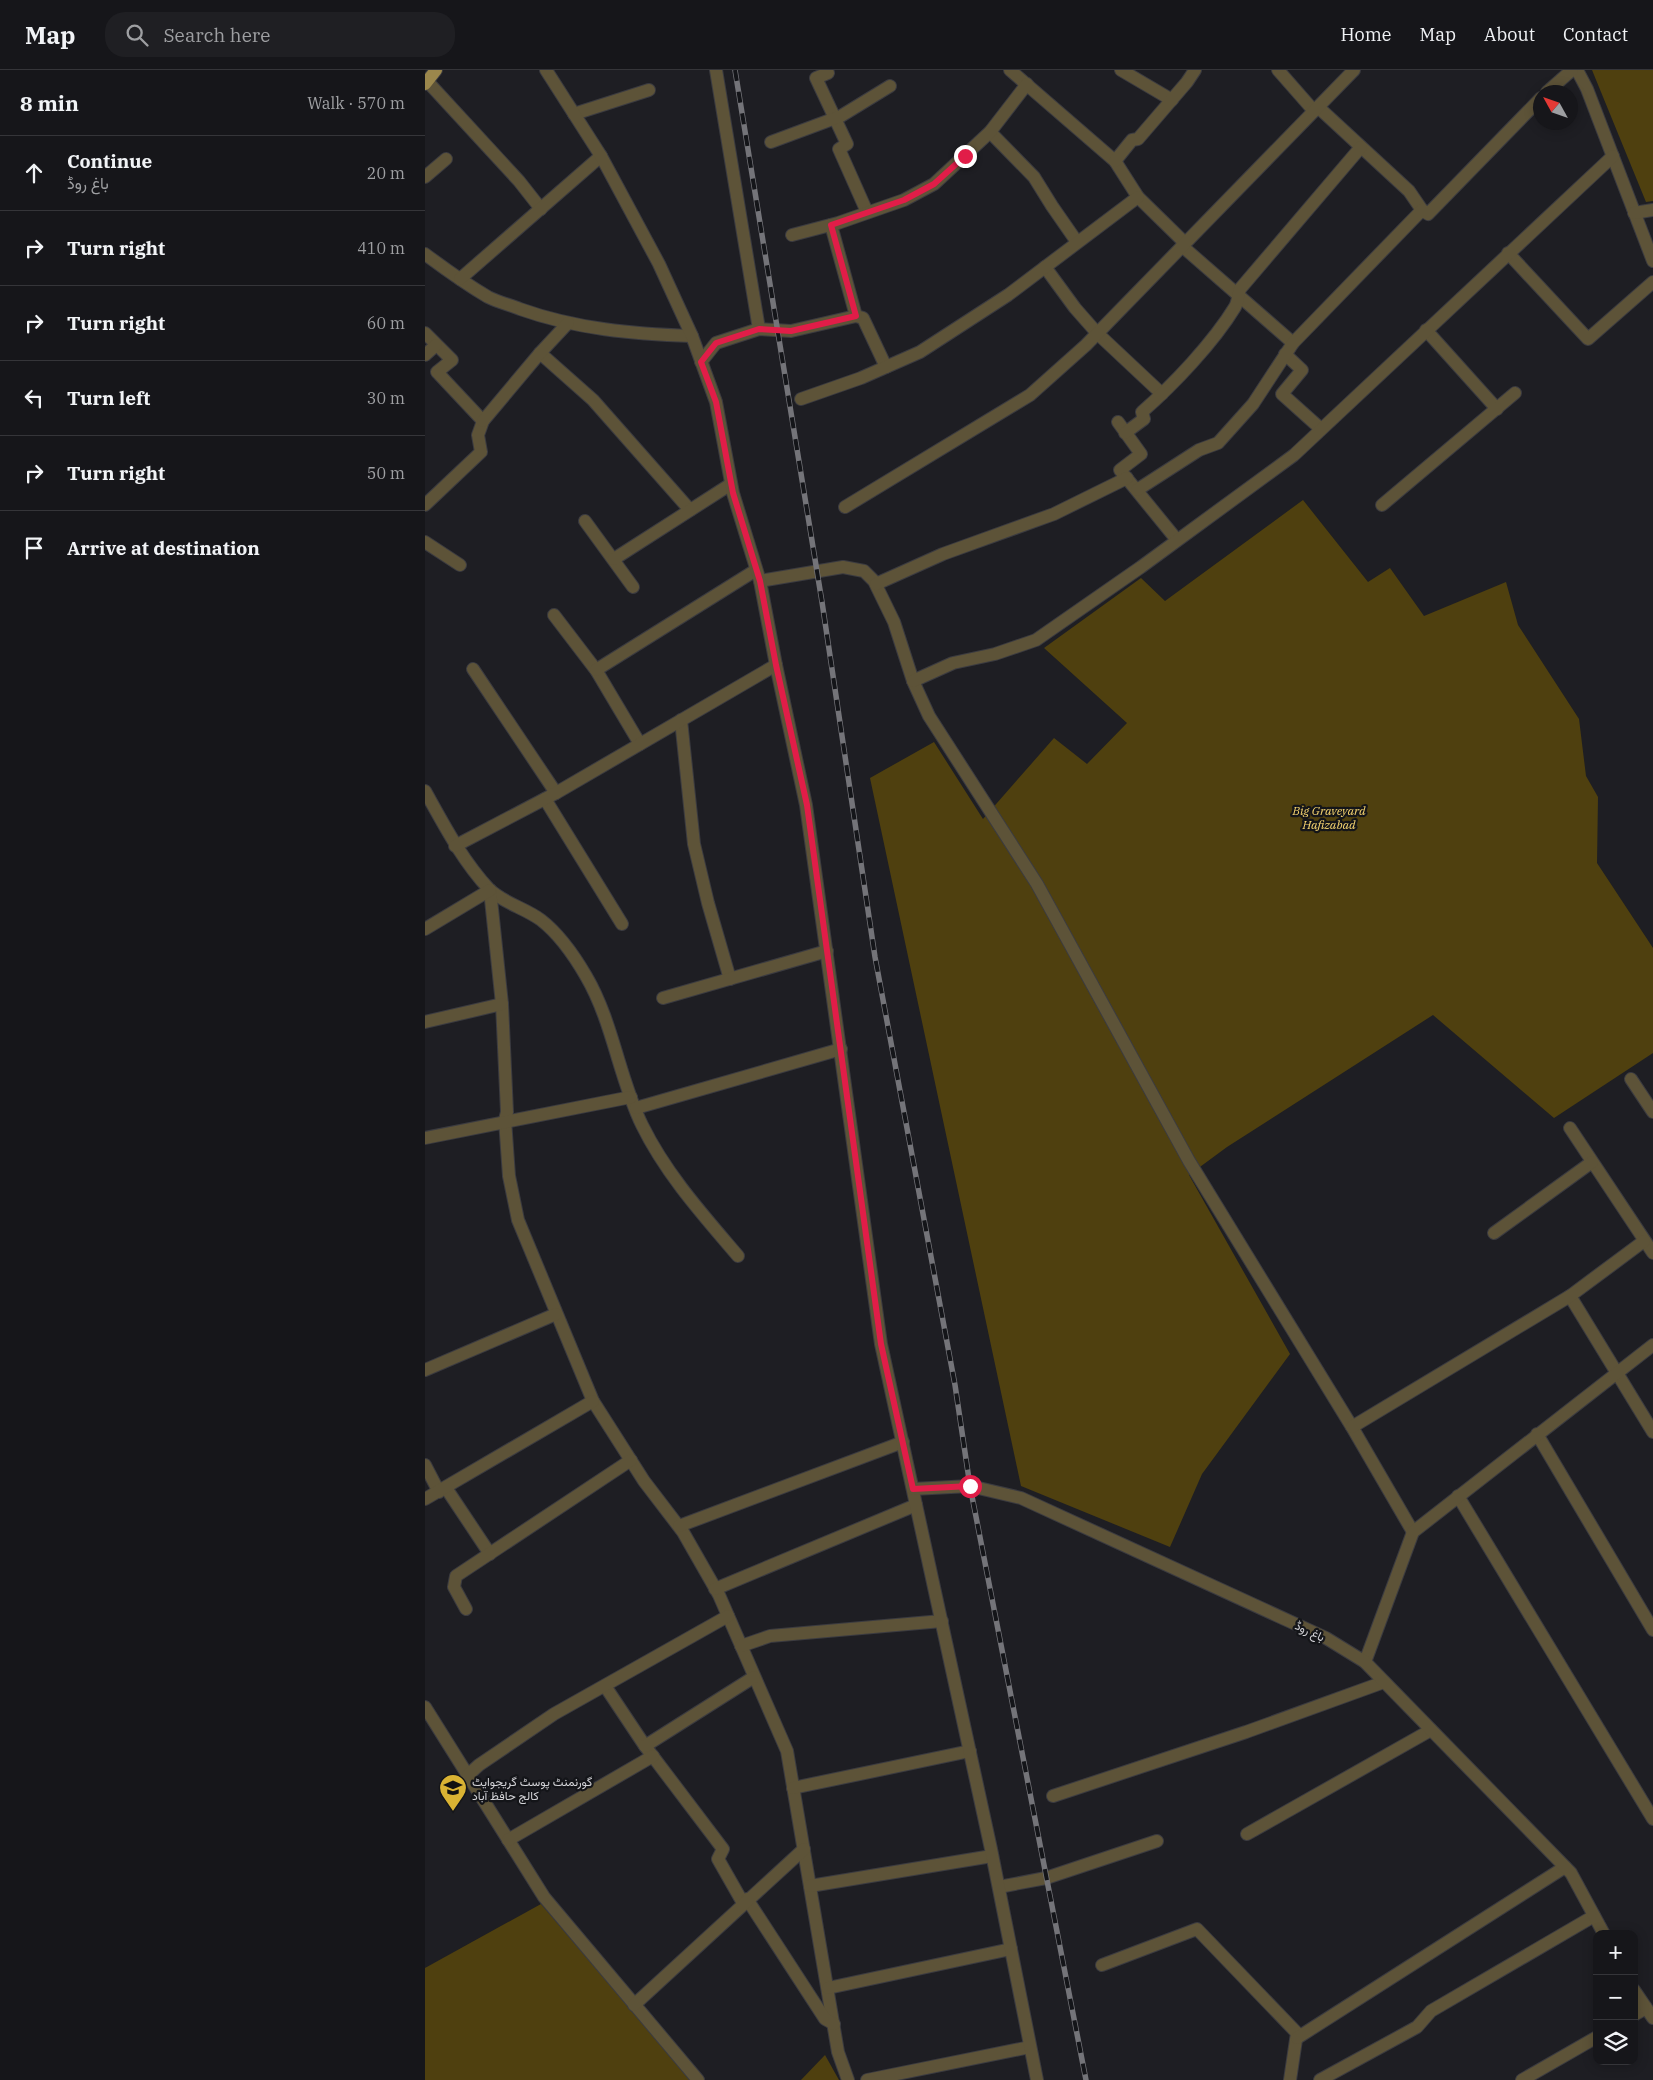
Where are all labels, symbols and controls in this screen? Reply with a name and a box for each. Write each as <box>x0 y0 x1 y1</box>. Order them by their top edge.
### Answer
search box <box>105 12 455 57</box>
text: Map <box>25 19 75 51</box>
icon: search <box>123 21 151 49</box>
text: Search here <box>163 23 270 47</box>
text: Home <box>1340 23 1392 46</box>
text: Map <box>1420 23 1456 46</box>
text: About <box>1484 23 1535 46</box>
text: Contact <box>1563 23 1628 46</box>
north arrow <box>1533 85 1578 130</box>
text: 8 min <box>20 89 79 117</box>
text: Walk · 570 m <box>307 93 405 113</box>
route end <box>954 145 977 168</box>
text: Continue <box>67 149 152 173</box>
icon: ahead <box>20 159 48 187</box>
text: 20 m <box>367 163 405 183</box>
text: باغ روڈ <box>67 173 109 193</box>
icon: right <box>20 234 48 262</box>
text: Turn right <box>67 236 165 260</box>
text: 410 m <box>357 238 405 258</box>
icon: right <box>20 309 48 337</box>
text: Turn right <box>67 311 165 335</box>
text: 60 m <box>367 313 405 333</box>
icon: left <box>20 384 48 412</box>
text: Turn left <box>67 386 150 410</box>
text: 30 m <box>367 388 405 408</box>
icon: right <box>20 459 48 487</box>
text: Turn right <box>67 461 165 485</box>
text: 50 m <box>367 463 405 483</box>
icon: arrive <box>20 534 48 562</box>
text: Arrive at destination <box>67 536 260 560</box>
park label: Big Graveyard Hafizabad <box>1292 803 1366 832</box>
route start <box>959 1475 982 1498</box>
street label: باغ روڈ <box>1292 1618 1327 1646</box>
school or university icon: گورنمنٹ پوسٹ گریجوایٹ کالج حافظ آباد <box>438 1773 468 1812</box>
place label: گورنمنٹ پوسٹ گریجوایٹ کالج حافظ آباد <box>472 1774 592 1805</box>
map controls <box>1593 1930 1638 2065</box>
button: + <box>1593 1930 1638 1975</box>
button: − <box>1593 1975 1638 2020</box>
button: layers <box>1593 2020 1638 2065</box>

